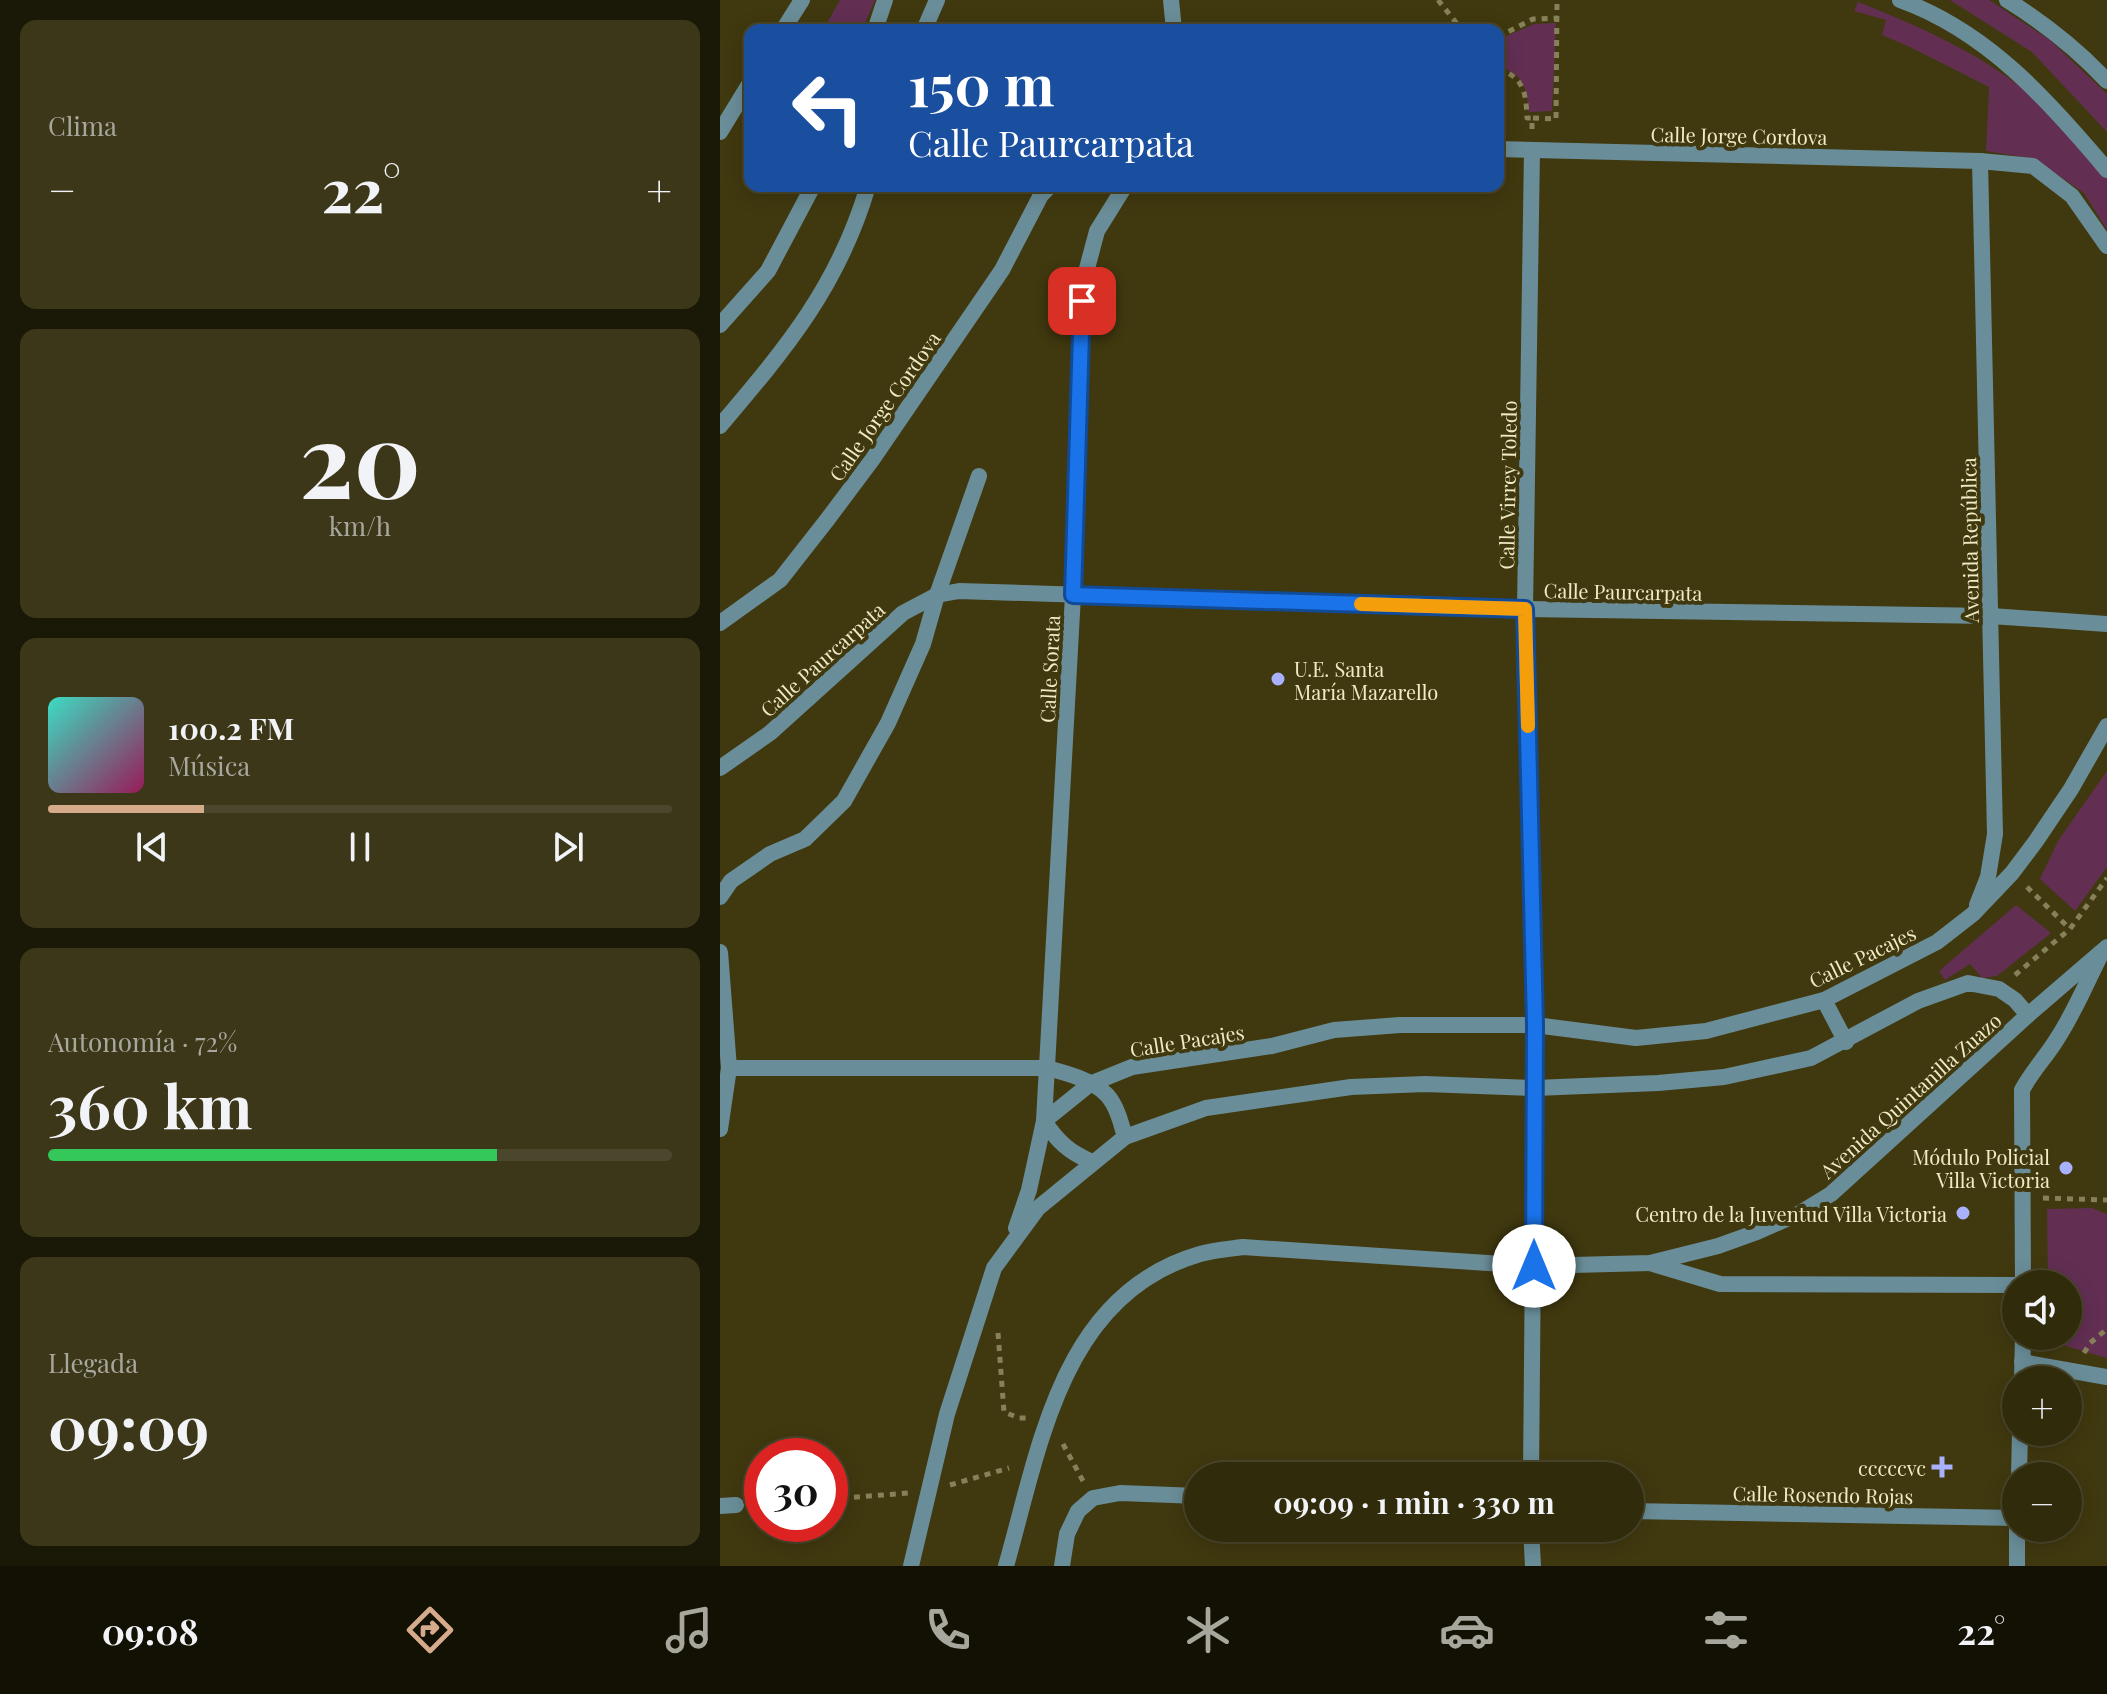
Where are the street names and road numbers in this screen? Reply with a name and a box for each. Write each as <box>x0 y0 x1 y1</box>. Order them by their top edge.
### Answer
street label: Calle Jorge Cordova <box>1650 120 1828 150</box>
street label: Calle Jorge Cordova <box>822 326 946 486</box>
street label: Calle Virrey Toledo <box>1492 400 1522 570</box>
street label: Avenida República <box>1954 457 1984 624</box>
street label: Calle Paurcarpata <box>1543 576 1703 606</box>
street label: Calle Paurcarpata <box>754 596 890 722</box>
street label: Calle Sorata <box>1033 614 1065 723</box>
street label: Calle Pacajes <box>1804 919 1920 993</box>
street label: Avenida Quintanilla Zuazo <box>1813 1006 2007 1184</box>
street label: Calle Pacajes <box>1128 1018 1246 1062</box>
street label: Calle Rosendo Rojas <box>1732 1479 1914 1509</box>

